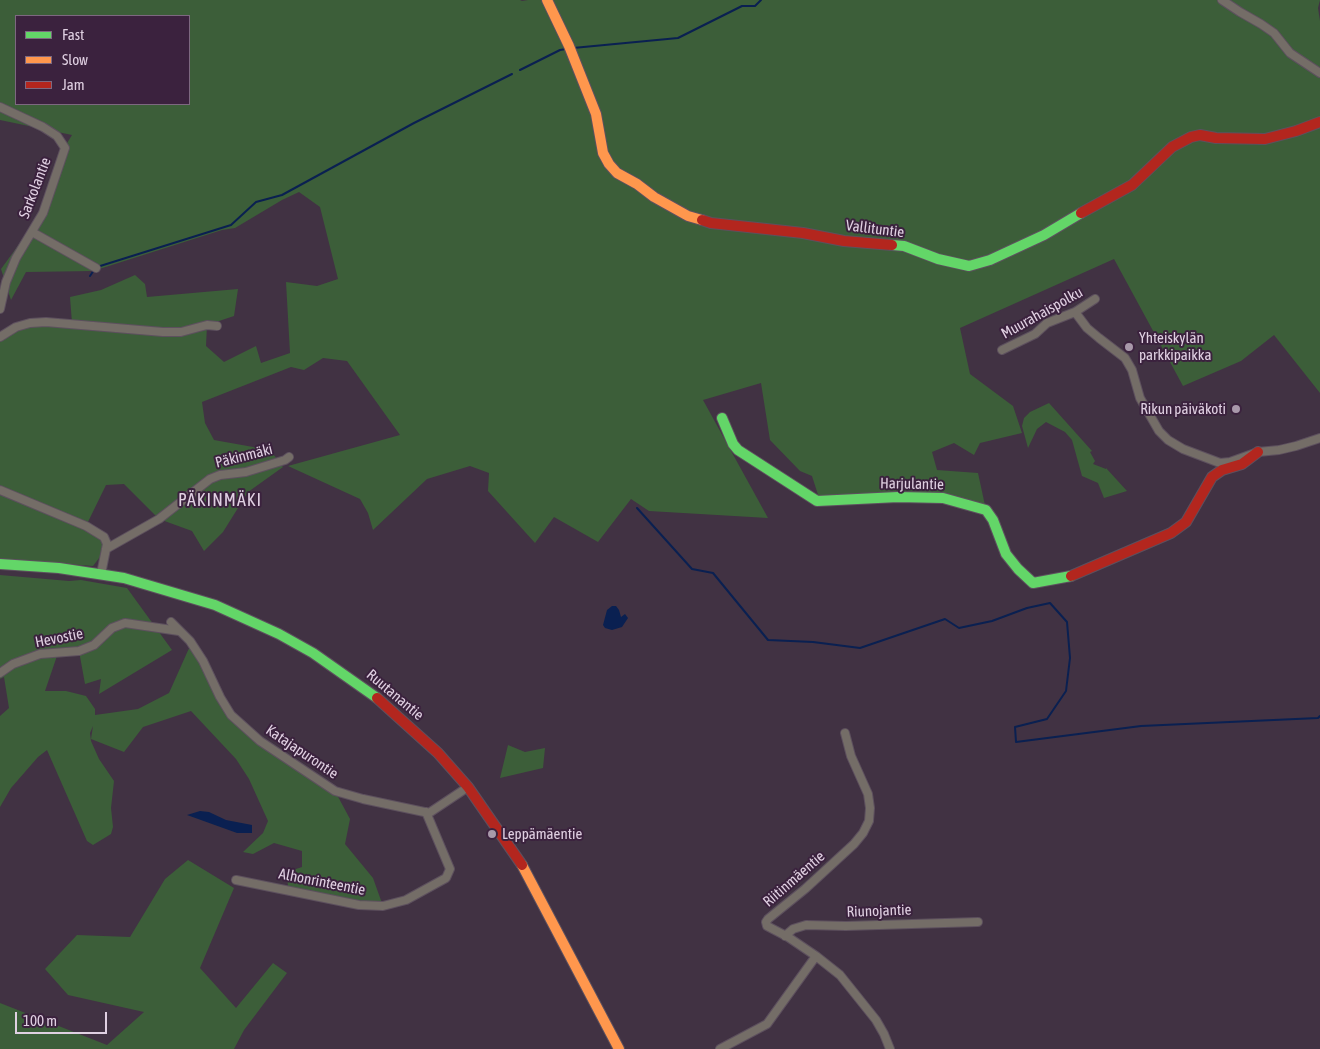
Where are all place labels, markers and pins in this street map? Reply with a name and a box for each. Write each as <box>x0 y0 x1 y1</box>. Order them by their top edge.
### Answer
place label: Yhteiskylän parkkipaikka <box>1139 329 1211 364</box>
marker: Yhteiskylän parkkipaikka <box>1123 341 1135 353</box>
place label: Rikun päiväkoti <box>1140 400 1226 418</box>
marker: Rikun päiväkoti <box>1230 403 1242 415</box>
place label: Leppämäentie <box>502 825 582 843</box>
marker: Leppämäentie <box>486 828 498 840</box>

